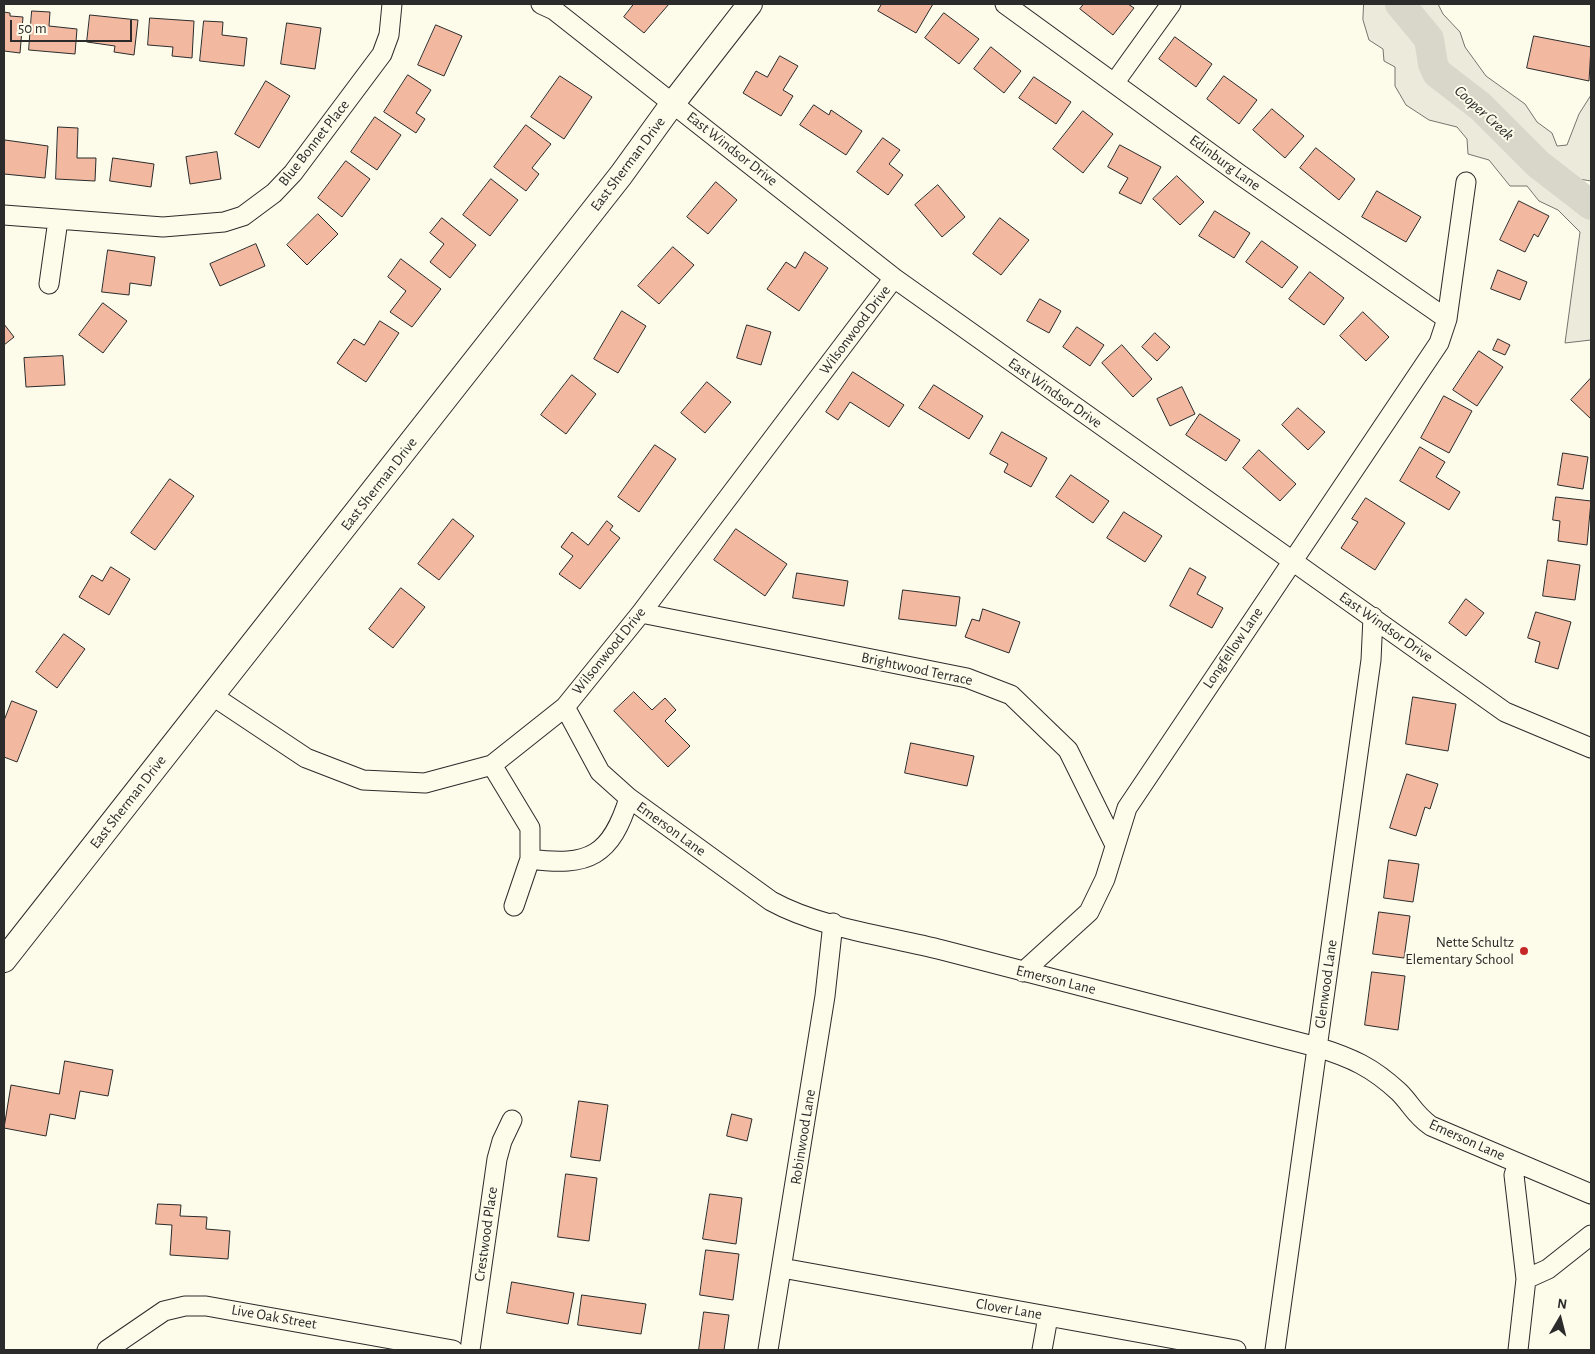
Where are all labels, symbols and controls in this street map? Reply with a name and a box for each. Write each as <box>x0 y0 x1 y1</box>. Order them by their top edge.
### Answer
scale bar <box>12 10 135 42</box>
text: 50 m <box>18 21 47 36</box>
water label: Cooper Creek <box>1450 81 1518 145</box>
street label: Blue Bonnet Place <box>275 96 353 190</box>
street label: East Windsor Drive <box>683 108 781 190</box>
street label: East Sherman Drive <box>587 113 669 215</box>
street label: Edinburg Lane <box>1186 131 1264 195</box>
street label: Wilsonwood Drive <box>816 282 894 378</box>
street label: East Windsor Drive <box>1005 354 1105 432</box>
street label: East Sherman Drive <box>337 434 421 534</box>
street label: East Windsor Drive <box>1336 588 1436 666</box>
street label: Wilsonwood Drive <box>568 604 650 698</box>
street label: Longfellow Lane <box>1199 604 1267 692</box>
street label: Brightwood Terrace <box>860 648 974 690</box>
street label: East Sherman Drive <box>86 752 170 852</box>
street label: Emerson Lane <box>633 798 709 860</box>
place label: Nette Schultz Elementary School <box>1405 933 1514 968</box>
street label: Glenwood Lane <box>1311 938 1341 1030</box>
marker: Nette Schultz Elementary School <box>1518 945 1530 957</box>
street label: Emerson Lane <box>1014 961 1098 999</box>
street label: Robinwood Lane <box>787 1088 819 1186</box>
street label: Emerson Lane <box>1426 1115 1508 1165</box>
street label: Crestwood Place <box>470 1185 502 1283</box>
street label: Clover Lane <box>975 1294 1043 1324</box>
north arrow <box>1535 1294 1585 1344</box>
text: N <box>1556 1297 1568 1312</box>
street label: Live Oak Street <box>230 1301 318 1333</box>

